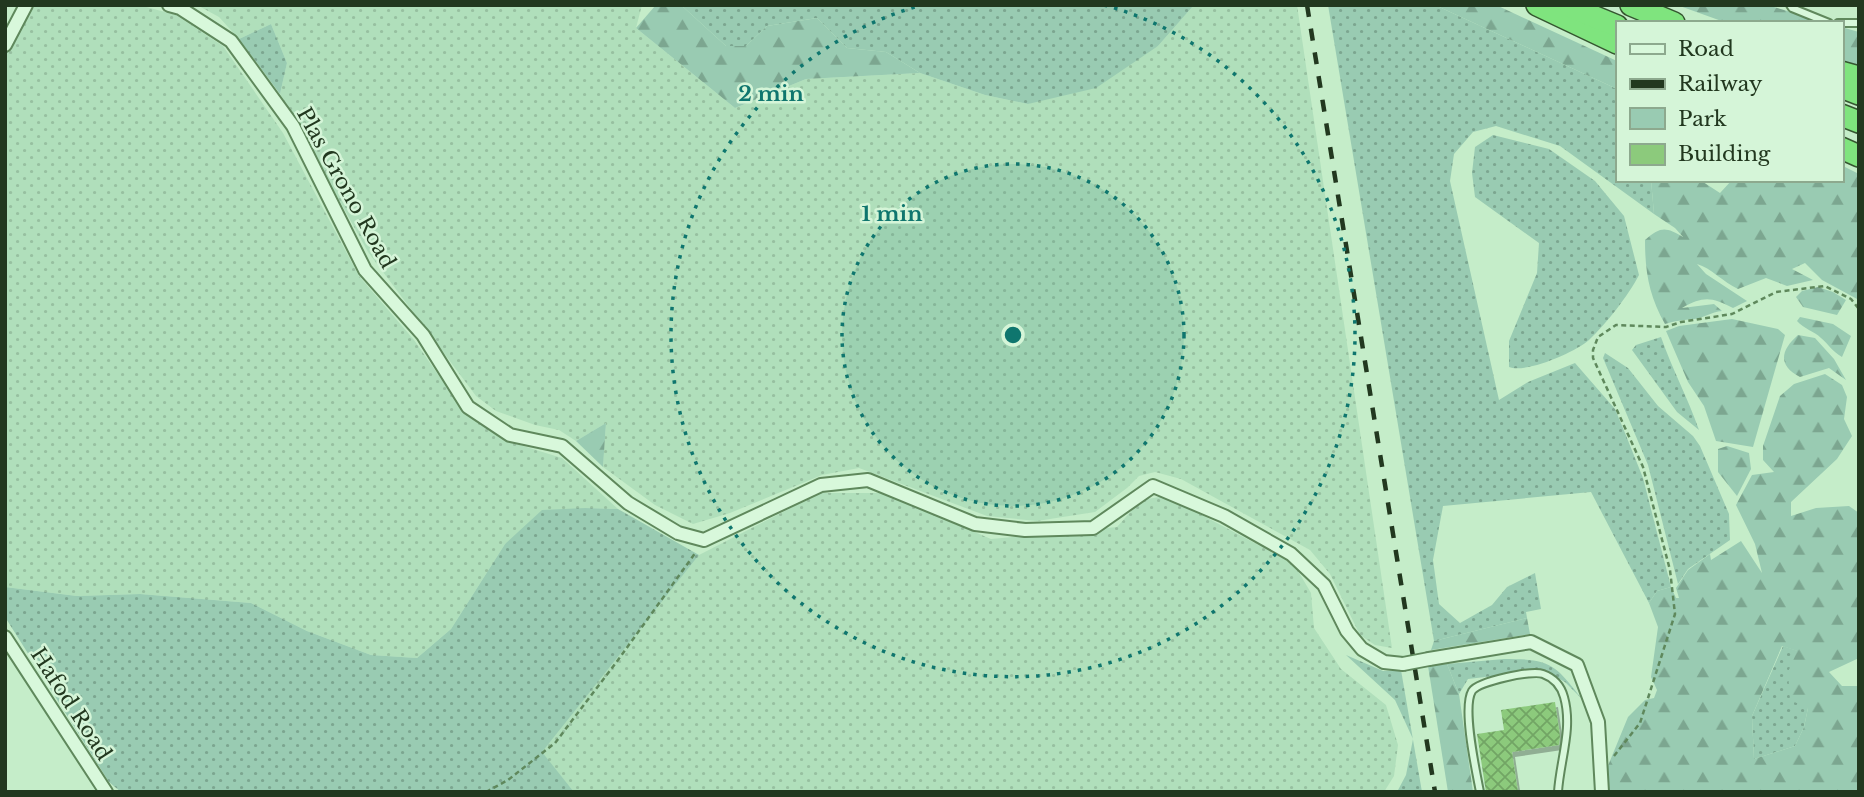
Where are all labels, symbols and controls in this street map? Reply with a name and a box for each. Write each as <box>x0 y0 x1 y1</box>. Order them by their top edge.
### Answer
legend <box>1616 21 1843 182</box>
text: Road <box>1678 36 1734 62</box>
text: Railway <box>1678 71 1763 97</box>
text: 2 min <box>738 81 804 107</box>
street label: Plas Grono Road <box>291 103 401 273</box>
text: Park <box>1678 106 1727 132</box>
text: Building <box>1678 141 1771 167</box>
text: 1 min <box>862 201 922 227</box>
centre of rings <box>1001 323 1025 347</box>
street label: Hafod Road <box>25 643 117 765</box>

